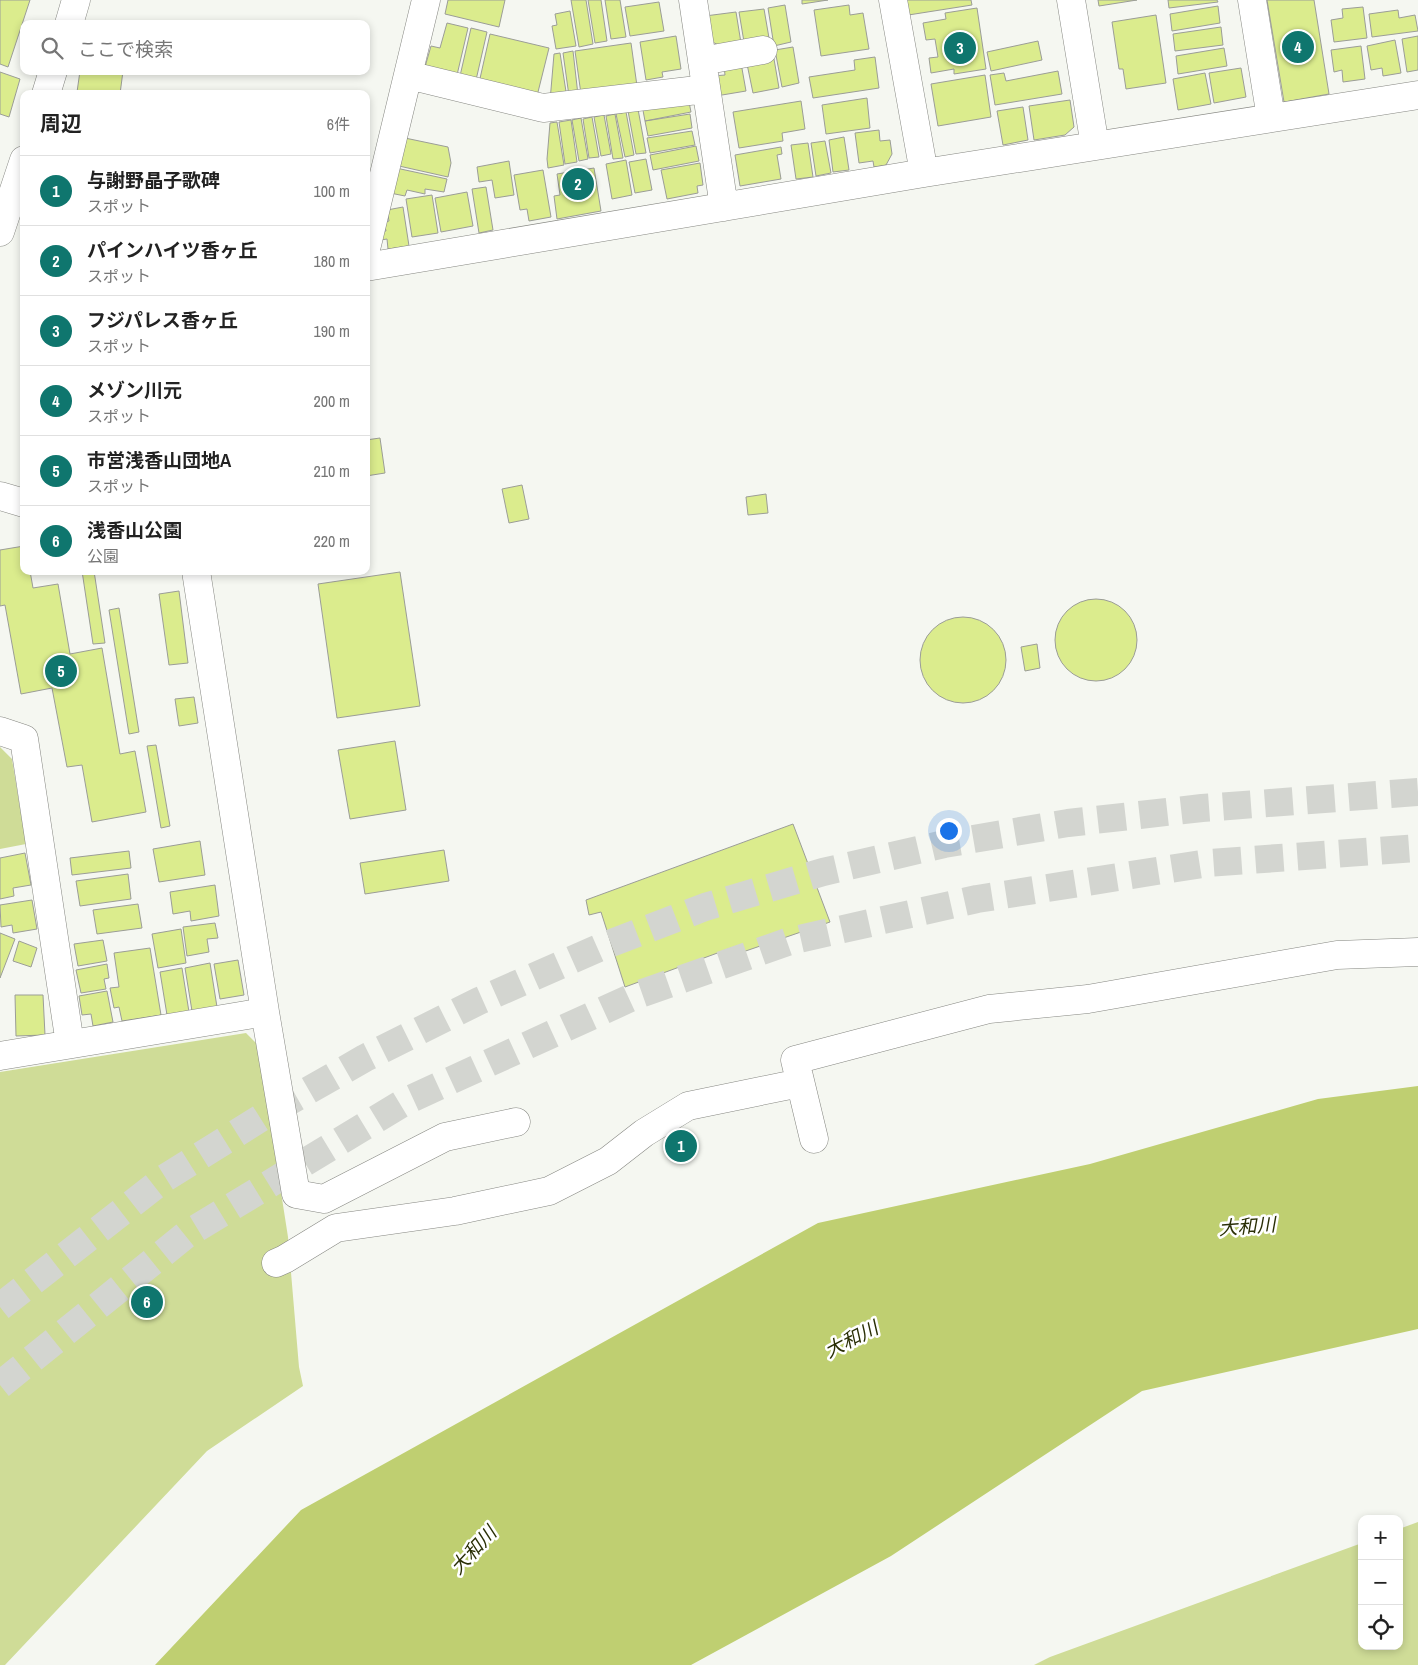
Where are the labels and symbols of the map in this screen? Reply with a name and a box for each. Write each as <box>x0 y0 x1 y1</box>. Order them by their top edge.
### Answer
pin: 4 <box>1282 28 1314 66</box>
pin: 3 <box>944 29 976 67</box>
pin: 2 <box>562 165 594 203</box>
pin: 5 <box>45 652 77 690</box>
your location <box>936 818 962 844</box>
pin: 1 <box>665 1127 697 1165</box>
water label: 大和川 <box>1218 1211 1278 1241</box>
pin: 6 <box>131 1283 163 1321</box>
water label: 大和川 <box>820 1314 884 1364</box>
water label: 大和川 <box>444 1519 503 1580</box>

